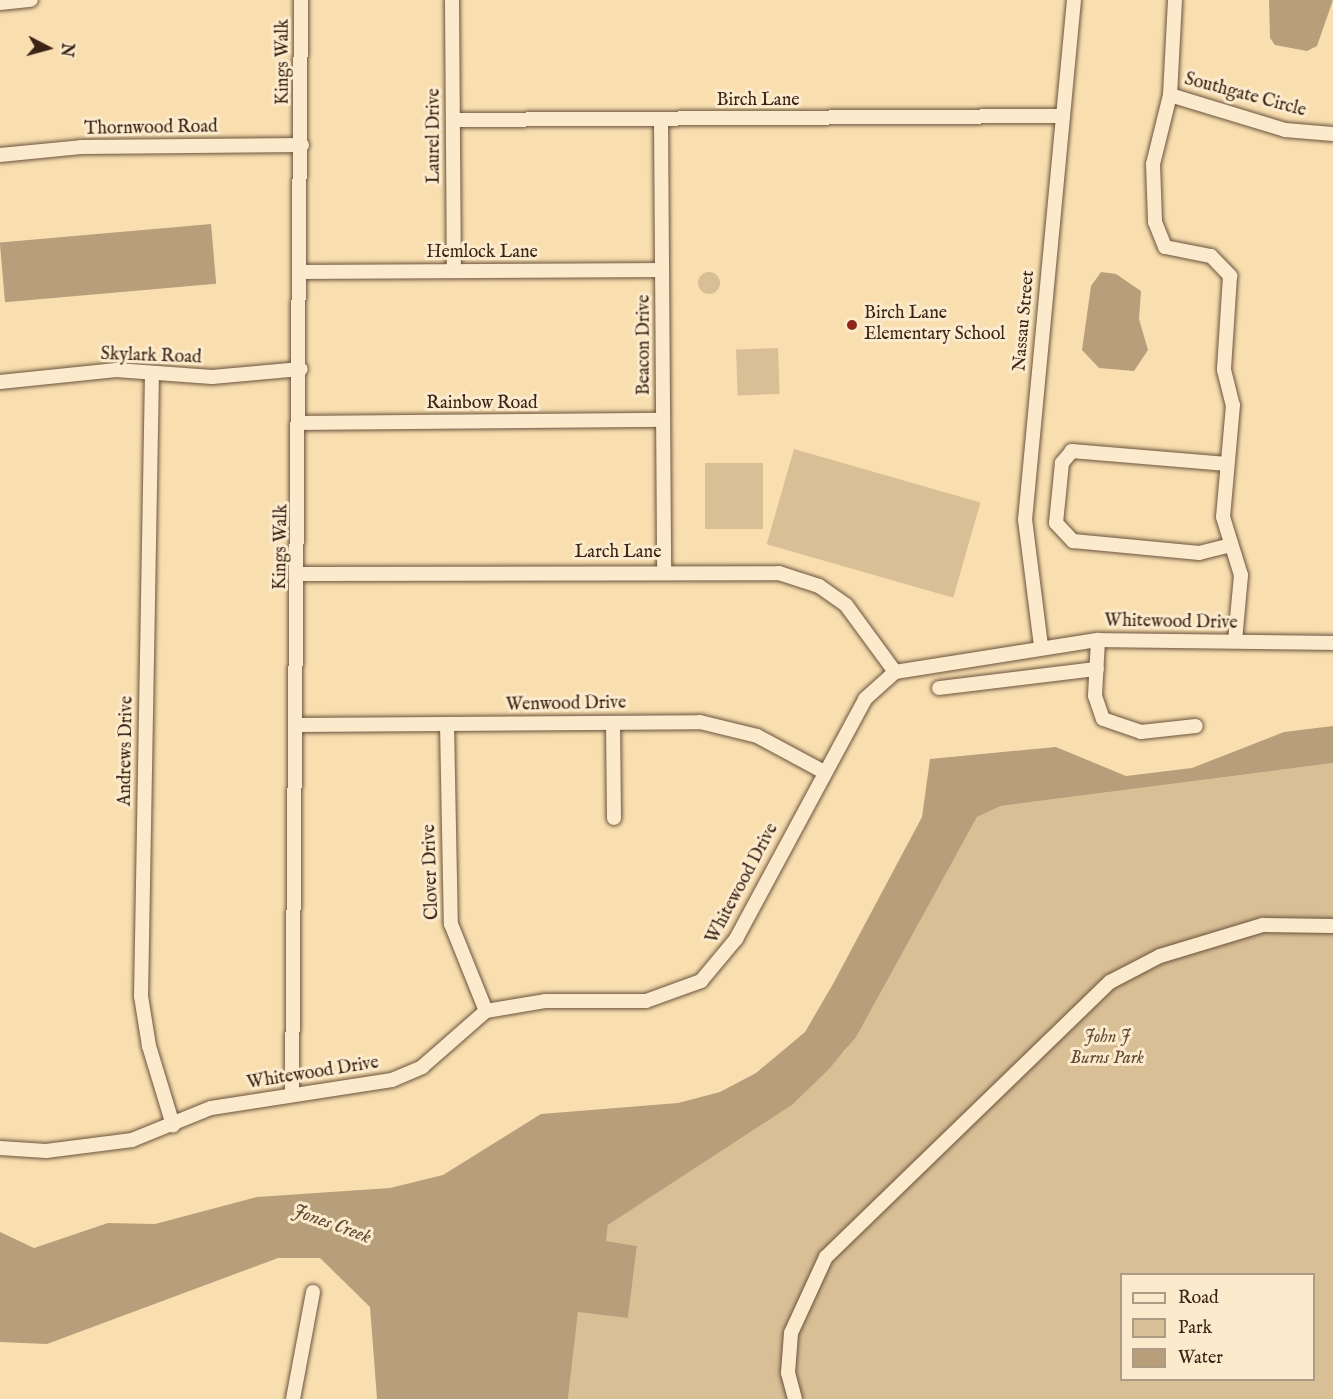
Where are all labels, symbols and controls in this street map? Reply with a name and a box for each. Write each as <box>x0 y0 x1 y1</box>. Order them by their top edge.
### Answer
north arrow <box>18 18 78 78</box>
street label: Kings Walk <box>273 19 295 105</box>
text: N <box>55 42 77 58</box>
street label: Southgate Circle <box>1182 69 1308 123</box>
street label: Laurel Drive <box>424 88 446 184</box>
street label: Birch Lane <box>717 90 799 112</box>
street label: Thornwood Road <box>84 117 218 141</box>
street label: Hemlock Lane <box>426 242 538 264</box>
street label: Nassau Street <box>1010 270 1040 372</box>
street label: Beacon Drive <box>634 295 656 395</box>
place label: Birch Lane Elementary School <box>864 304 1005 346</box>
marker: Birch Lane Elementary School <box>845 318 859 332</box>
street label: Skylark Road <box>100 344 202 370</box>
street label: Rainbow Road <box>426 393 538 415</box>
street label: Kings Walk <box>270 504 294 590</box>
street label: Larch Lane <box>575 542 661 564</box>
street label: Whitewood Drive <box>1104 611 1238 635</box>
street label: Wenwood Drive <box>506 693 626 717</box>
street label: Andrews Drive <box>115 696 139 806</box>
street label: Whitewood Drive <box>702 820 784 948</box>
street label: Clover Drive <box>420 824 444 920</box>
park label: John J Burns Park <box>1070 1028 1144 1070</box>
street label: Whitewood Drive <box>245 1053 381 1095</box>
water label: Jones Creek <box>290 1199 374 1249</box>
legend <box>1120 1273 1315 1381</box>
text: Road <box>1178 1287 1219 1310</box>
text: Park <box>1178 1317 1212 1340</box>
text: Water <box>1178 1347 1223 1370</box>

